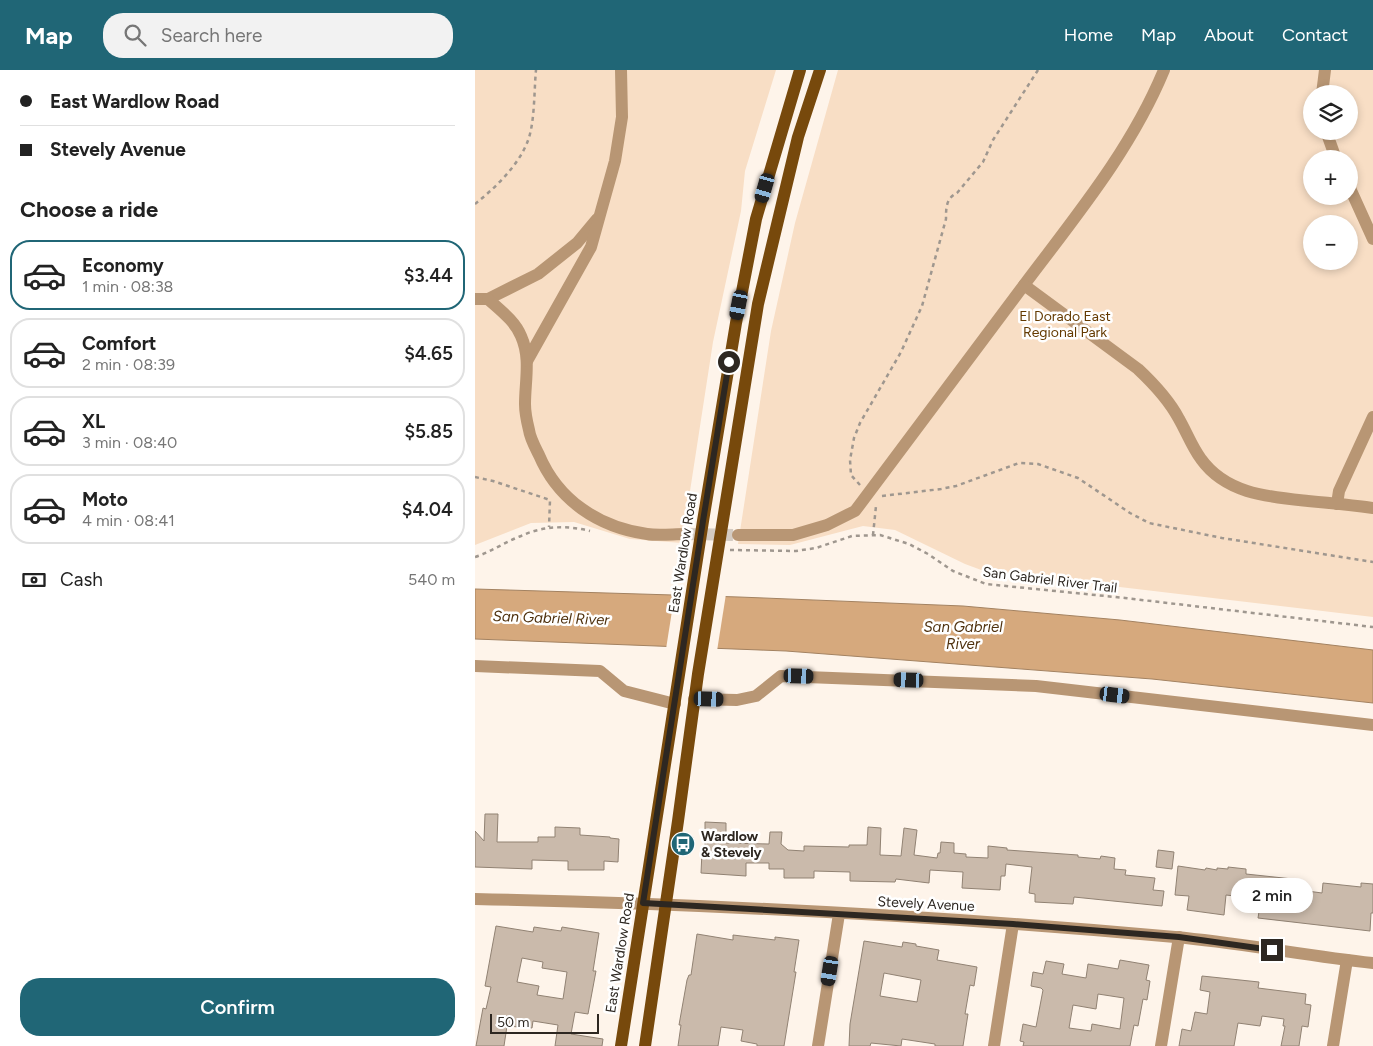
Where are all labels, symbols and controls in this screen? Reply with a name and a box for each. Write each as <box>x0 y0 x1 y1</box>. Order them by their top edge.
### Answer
search box <box>103 13 453 58</box>
text: Map <box>25 21 73 50</box>
icon: search <box>121 21 149 49</box>
text: Search here <box>161 24 262 47</box>
text: Home <box>1064 24 1113 46</box>
text: Map <box>1141 24 1176 46</box>
text: About <box>1204 24 1254 46</box>
text: Contact <box>1282 24 1348 46</box>
map controls <box>1303 85 1358 270</box>
button: layers <box>1303 85 1358 140</box>
text: East Wardlow Road <box>50 90 219 113</box>
text: Stevely Avenue <box>50 138 186 161</box>
button: + <box>1303 150 1358 205</box>
car <box>753 172 776 204</box>
text: Choose a ride <box>20 196 158 223</box>
button: − <box>1303 215 1358 270</box>
icon: car <box>22 253 67 298</box>
text: Economy <box>82 254 164 277</box>
text: $3.44 <box>404 264 453 287</box>
text: 1 min · 08:38 <box>82 277 173 296</box>
car <box>728 289 749 321</box>
park label: El Dorado East Regional Park <box>1019 308 1111 341</box>
icon: car <box>22 331 67 376</box>
text: Comfort <box>82 332 157 355</box>
text: $4.65 <box>404 342 453 365</box>
route start <box>718 351 740 373</box>
text: 2 min · 08:39 <box>82 355 175 374</box>
icon: car <box>22 409 67 454</box>
text: XL <box>82 410 105 433</box>
text: $5.85 <box>404 420 453 443</box>
text: 3 min · 08:40 <box>82 433 177 452</box>
icon: car <box>22 487 67 532</box>
text: Moto <box>82 488 128 511</box>
street label: East Wardlow Road <box>665 492 701 614</box>
text: $4.04 <box>402 498 453 521</box>
text: 4 min · 08:41 <box>82 511 175 530</box>
street label: San Gabriel River Trail <box>982 563 1118 597</box>
icon: cash <box>20 566 48 594</box>
text: Cash <box>60 568 103 591</box>
text: 540 m <box>408 570 455 589</box>
water label: San Gabriel River <box>492 607 611 629</box>
water label: San Gabriel River <box>923 618 1003 653</box>
car <box>783 668 814 684</box>
car <box>893 672 924 688</box>
car <box>1099 686 1130 704</box>
car <box>693 691 724 707</box>
place label: Wardlow & Stevely <box>701 828 763 861</box>
bus stop icon: Wardlow & Stevely <box>670 831 696 857</box>
callout: 2 min <box>1231 878 1313 912</box>
text: 2 min <box>1252 886 1292 905</box>
street label: East Wardlow Road <box>602 892 638 1014</box>
street label: Stevely Avenue <box>877 893 975 915</box>
route end <box>1261 939 1283 961</box>
car <box>820 955 839 987</box>
button: Confirm <box>20 978 455 1036</box>
scale bar <box>490 1011 599 1034</box>
text: 50 m <box>497 1014 529 1031</box>

